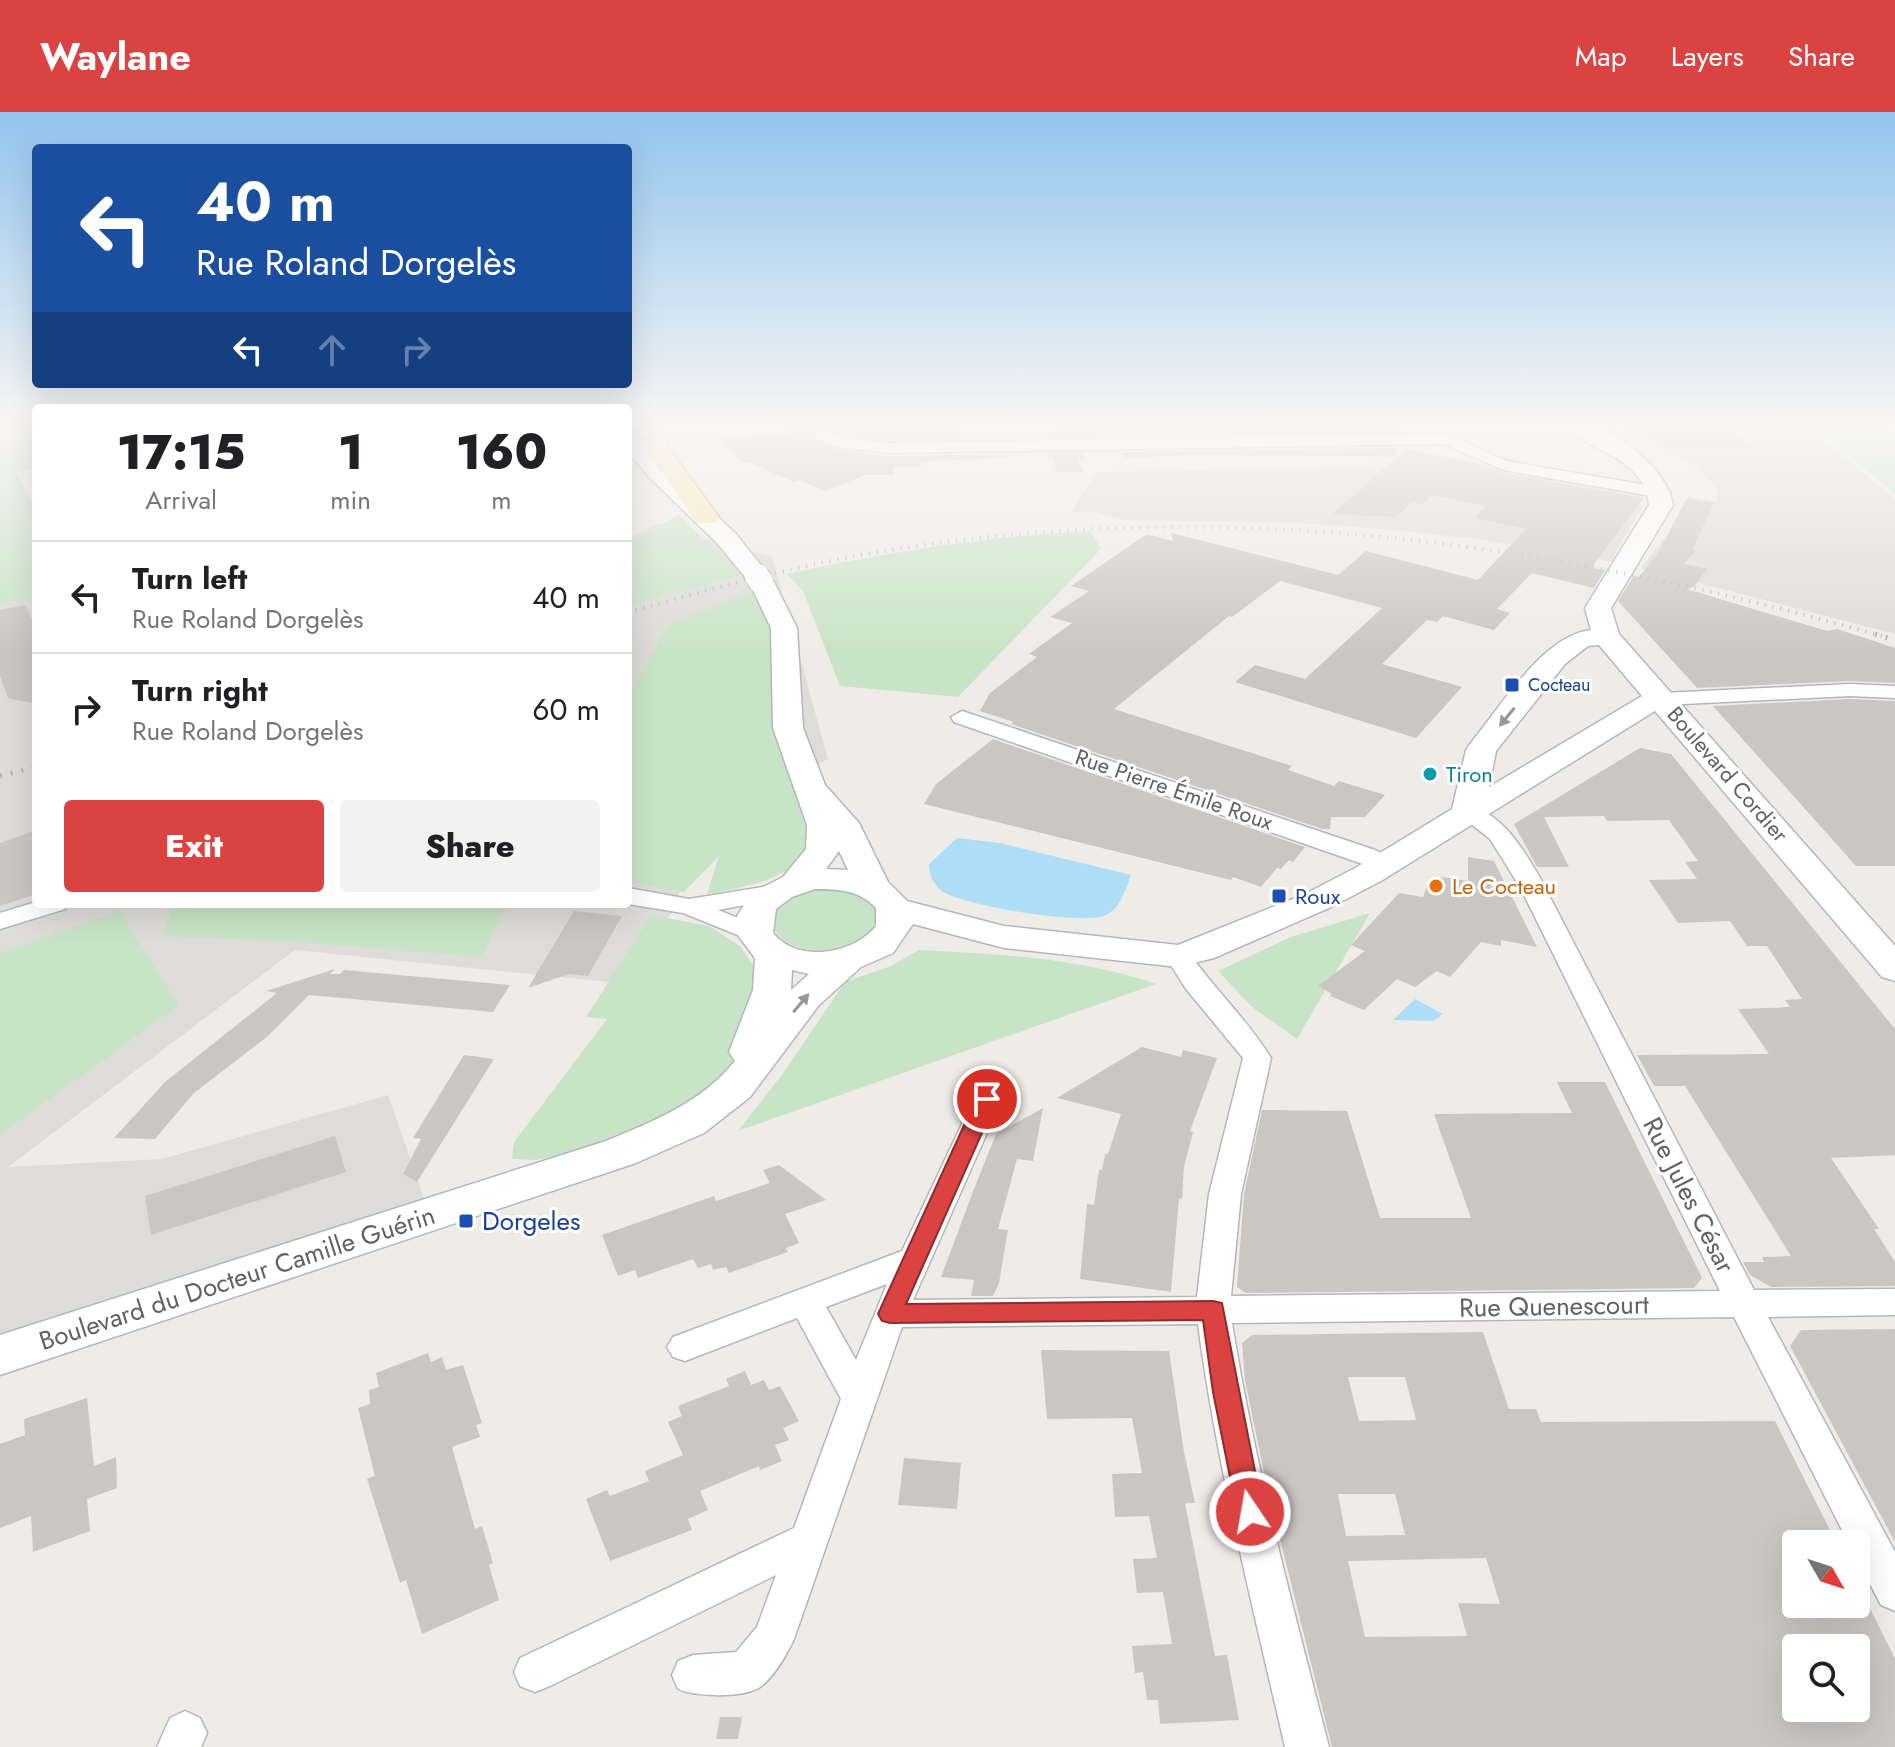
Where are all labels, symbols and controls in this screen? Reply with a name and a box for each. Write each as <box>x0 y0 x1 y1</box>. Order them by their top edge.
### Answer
text: Waylane <box>40 29 191 84</box>
text: Map <box>1575 36 1627 77</box>
text: Layers <box>1671 36 1744 77</box>
text: Share <box>1788 36 1855 77</box>
text: 40 m <box>196 161 335 242</box>
icon: left <box>64 176 168 280</box>
text: Rue Roland Dorgelès <box>196 236 516 288</box>
icon: left <box>226 328 270 372</box>
icon: ahead <box>310 328 354 372</box>
icon: right <box>394 328 438 372</box>
text: 17:15 <box>117 418 245 487</box>
text: 1 <box>338 418 363 487</box>
text: 160 <box>456 418 547 487</box>
text: Arrival <box>145 481 217 519</box>
text: min <box>330 481 371 519</box>
text: m <box>491 481 512 519</box>
text: Turn left <box>132 557 247 600</box>
icon: left <box>64 575 108 619</box>
text: 40 m <box>532 576 600 619</box>
text: Rue Roland Dorgelès <box>132 600 363 638</box>
text: Turn right <box>132 669 268 712</box>
place label: Cocteau <box>1528 672 1590 698</box>
marker: Cocteau <box>1503 676 1521 694</box>
icon: right <box>64 687 108 731</box>
text: 60 m <box>532 688 600 731</box>
street label: Boulevard Cordier <box>1660 699 1796 849</box>
one-way arrow <box>1499 707 1516 727</box>
text: Rue Roland Dorgelès <box>132 712 363 750</box>
street label: Rue Pierre Émile Roux <box>1071 740 1278 838</box>
place label: Tiron <box>1446 758 1493 790</box>
marker: Tiron <box>1421 765 1439 783</box>
button: Exit <box>64 800 324 892</box>
button: Share <box>340 800 600 892</box>
place label: Le Cocteau <box>1452 870 1556 902</box>
marker: Le Cocteau <box>1427 877 1445 895</box>
place label: Roux <box>1295 880 1341 912</box>
marker: Roux <box>1270 887 1288 905</box>
one-way arrow <box>792 994 809 1014</box>
pin <box>953 1065 1021 1133</box>
icon: arrive <box>965 1077 1009 1121</box>
street label: Rue Jules César <box>1633 1111 1745 1279</box>
street label: Boulevard du Docteur Camille Guérin <box>34 1196 440 1360</box>
place label: Dorgeles <box>482 1202 580 1240</box>
marker: Dorgeles <box>457 1212 475 1230</box>
street label: Rue Quenescourt <box>1459 1285 1650 1327</box>
position arrow <box>1208 1470 1292 1554</box>
north arrow <box>1782 1530 1870 1618</box>
map controls <box>1782 1530 1870 1722</box>
button: search <box>1782 1634 1870 1722</box>

